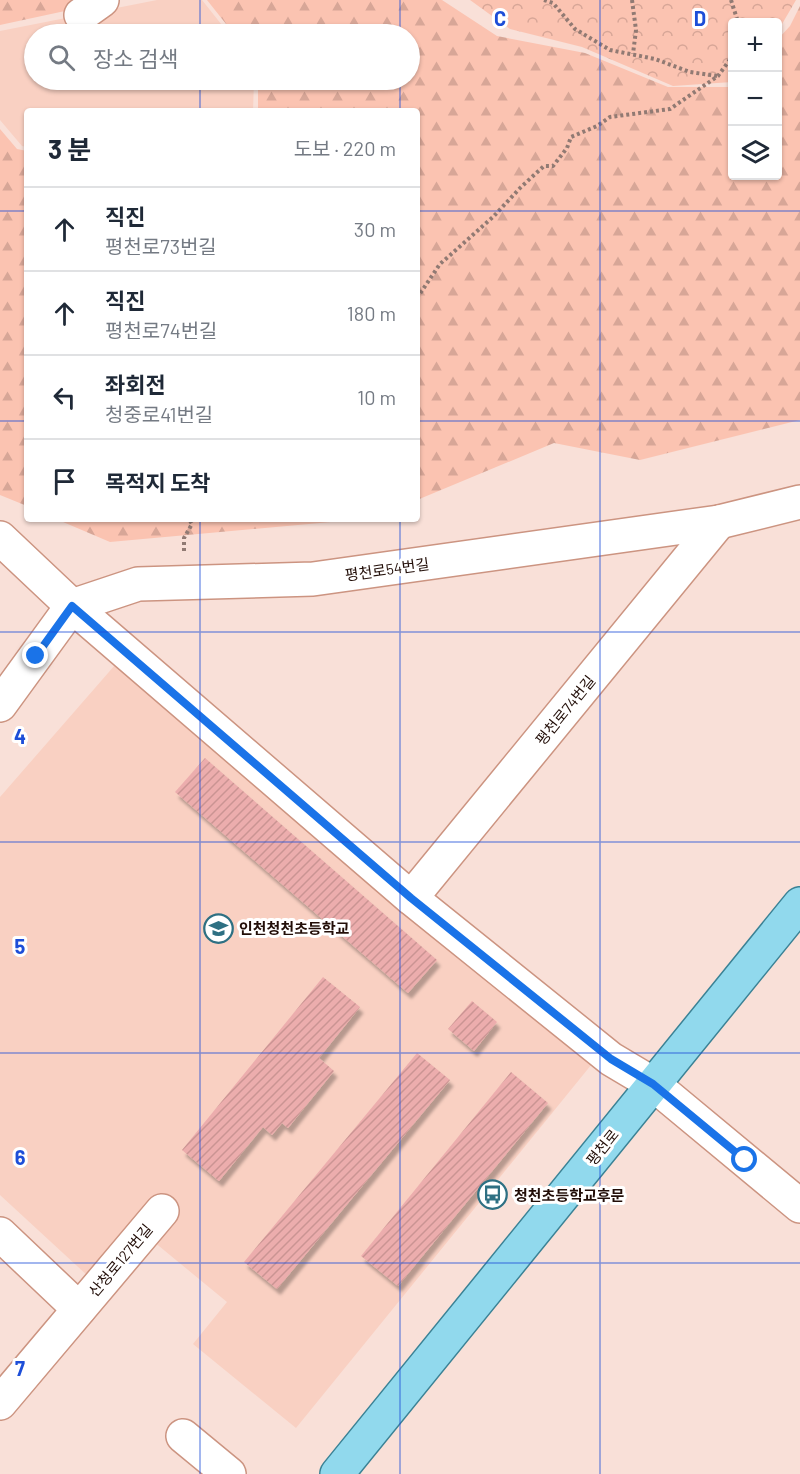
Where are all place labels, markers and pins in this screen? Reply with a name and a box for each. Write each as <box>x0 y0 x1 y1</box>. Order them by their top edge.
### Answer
school or university icon: 인천청천초등학교 <box>202 912 234 944</box>
place label: 인천청천초등학교 <box>239 919 350 937</box>
bus stop icon: 청천초등학교후문 <box>477 1179 509 1211</box>
place label: 청천초등학교후문 <box>514 1186 625 1204</box>

